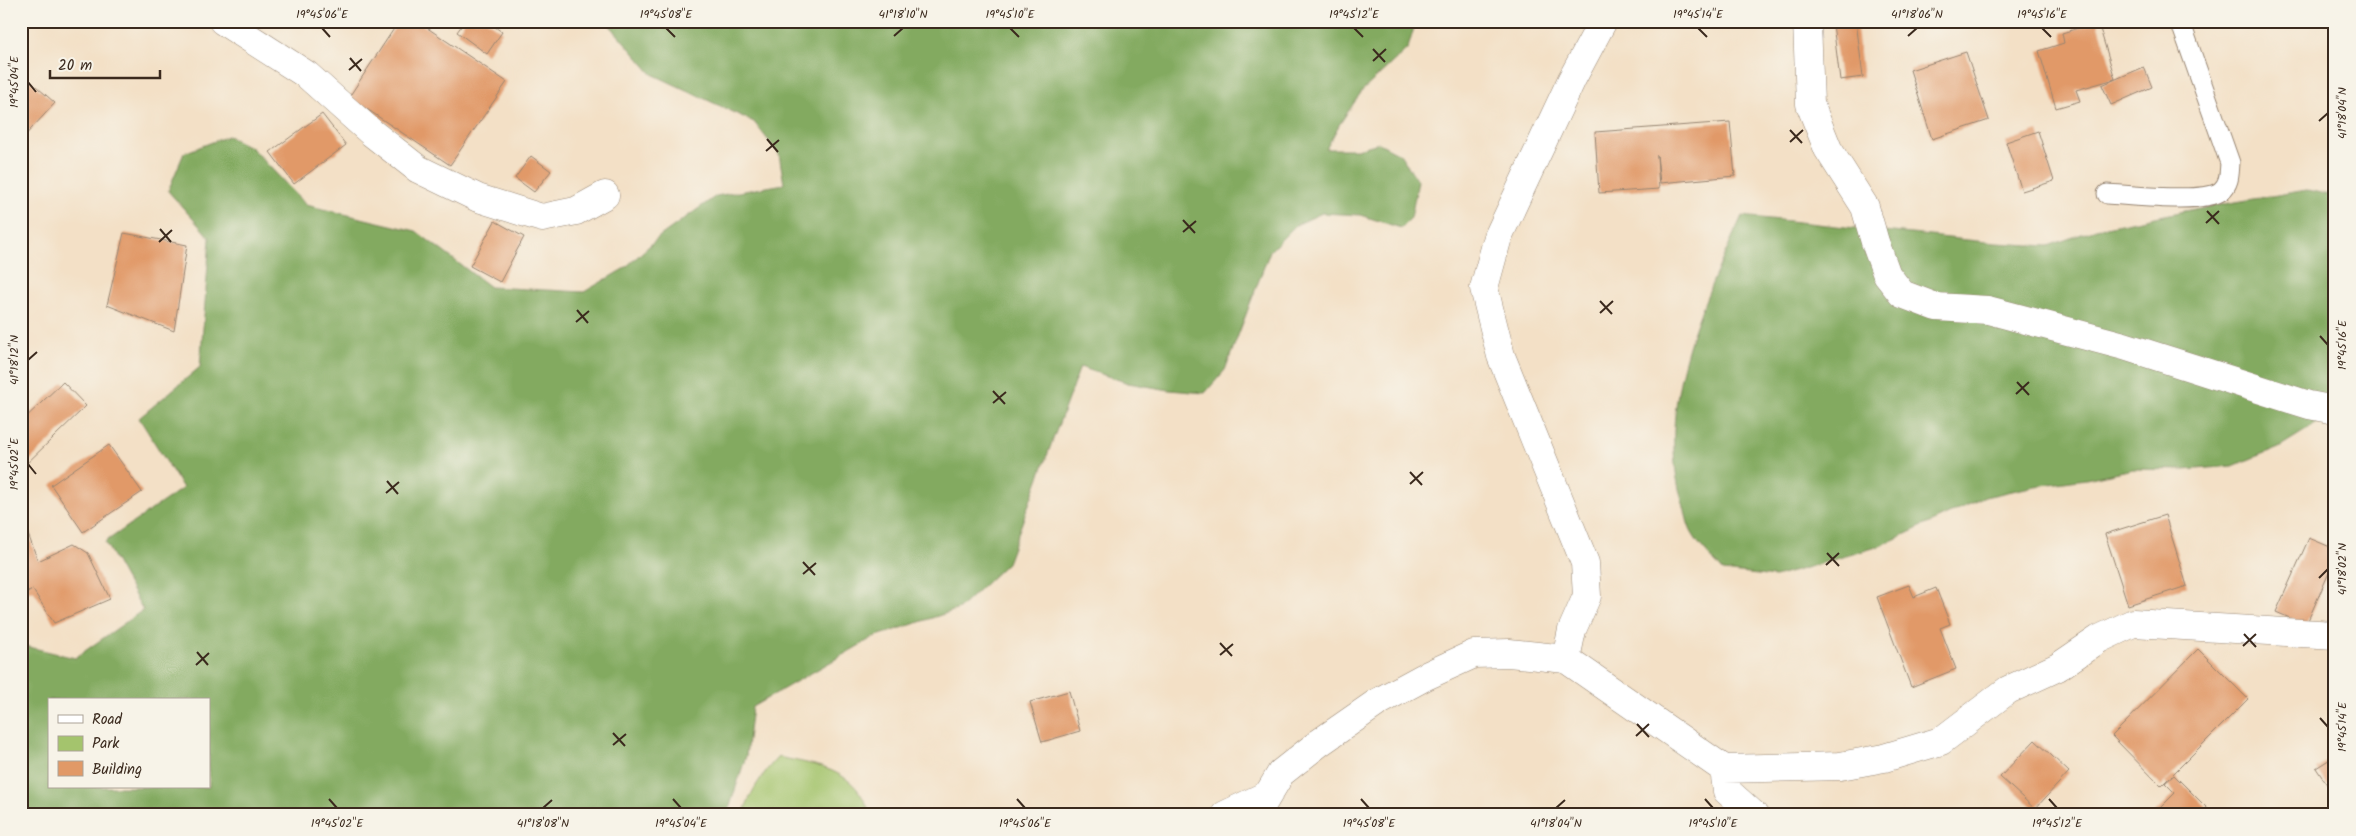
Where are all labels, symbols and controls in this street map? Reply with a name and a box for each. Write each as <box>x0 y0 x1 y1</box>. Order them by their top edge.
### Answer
text: 19°45'06"E <box>296 5 349 24</box>
text: 19°45'08"E <box>640 5 693 24</box>
text: 41°18'10"N <box>878 5 928 24</box>
text: 19°45'10"E <box>985 5 1036 24</box>
text: 19°45'12"E <box>1329 5 1380 24</box>
text: 19°45'14"E <box>1673 5 1724 24</box>
text: 41°18'06"N <box>1891 5 1943 24</box>
text: 19°45'16"E <box>2017 5 2068 24</box>
scale bar <box>50 48 160 80</box>
text: 20 m <box>58 54 92 78</box>
text: 19°45'04"E <box>5 55 24 108</box>
text: 41°18'04"N <box>2333 87 2352 139</box>
text: 19°45'16"E <box>2333 319 2352 370</box>
text: 41°18'12"N <box>5 335 24 385</box>
text: 19°45'02"E <box>5 437 24 490</box>
text: 41°18'02"N <box>2333 543 2352 595</box>
legend <box>48 698 210 788</box>
text: 19°45'14"E <box>2333 701 2352 752</box>
text: Road <box>92 708 123 732</box>
text: Park <box>92 732 120 756</box>
text: Building <box>92 758 142 782</box>
text: 19°45'02"E <box>311 814 364 833</box>
text: 41°18'08"N <box>517 814 569 833</box>
text: 19°45'04"E <box>655 814 708 833</box>
text: 19°45'06"E <box>999 814 1052 833</box>
text: 19°45'08"E <box>1343 814 1396 833</box>
text: 41°18'04"N <box>1530 814 1582 833</box>
text: 19°45'10"E <box>1688 814 1739 833</box>
text: 19°45'12"E <box>2032 814 2083 833</box>

